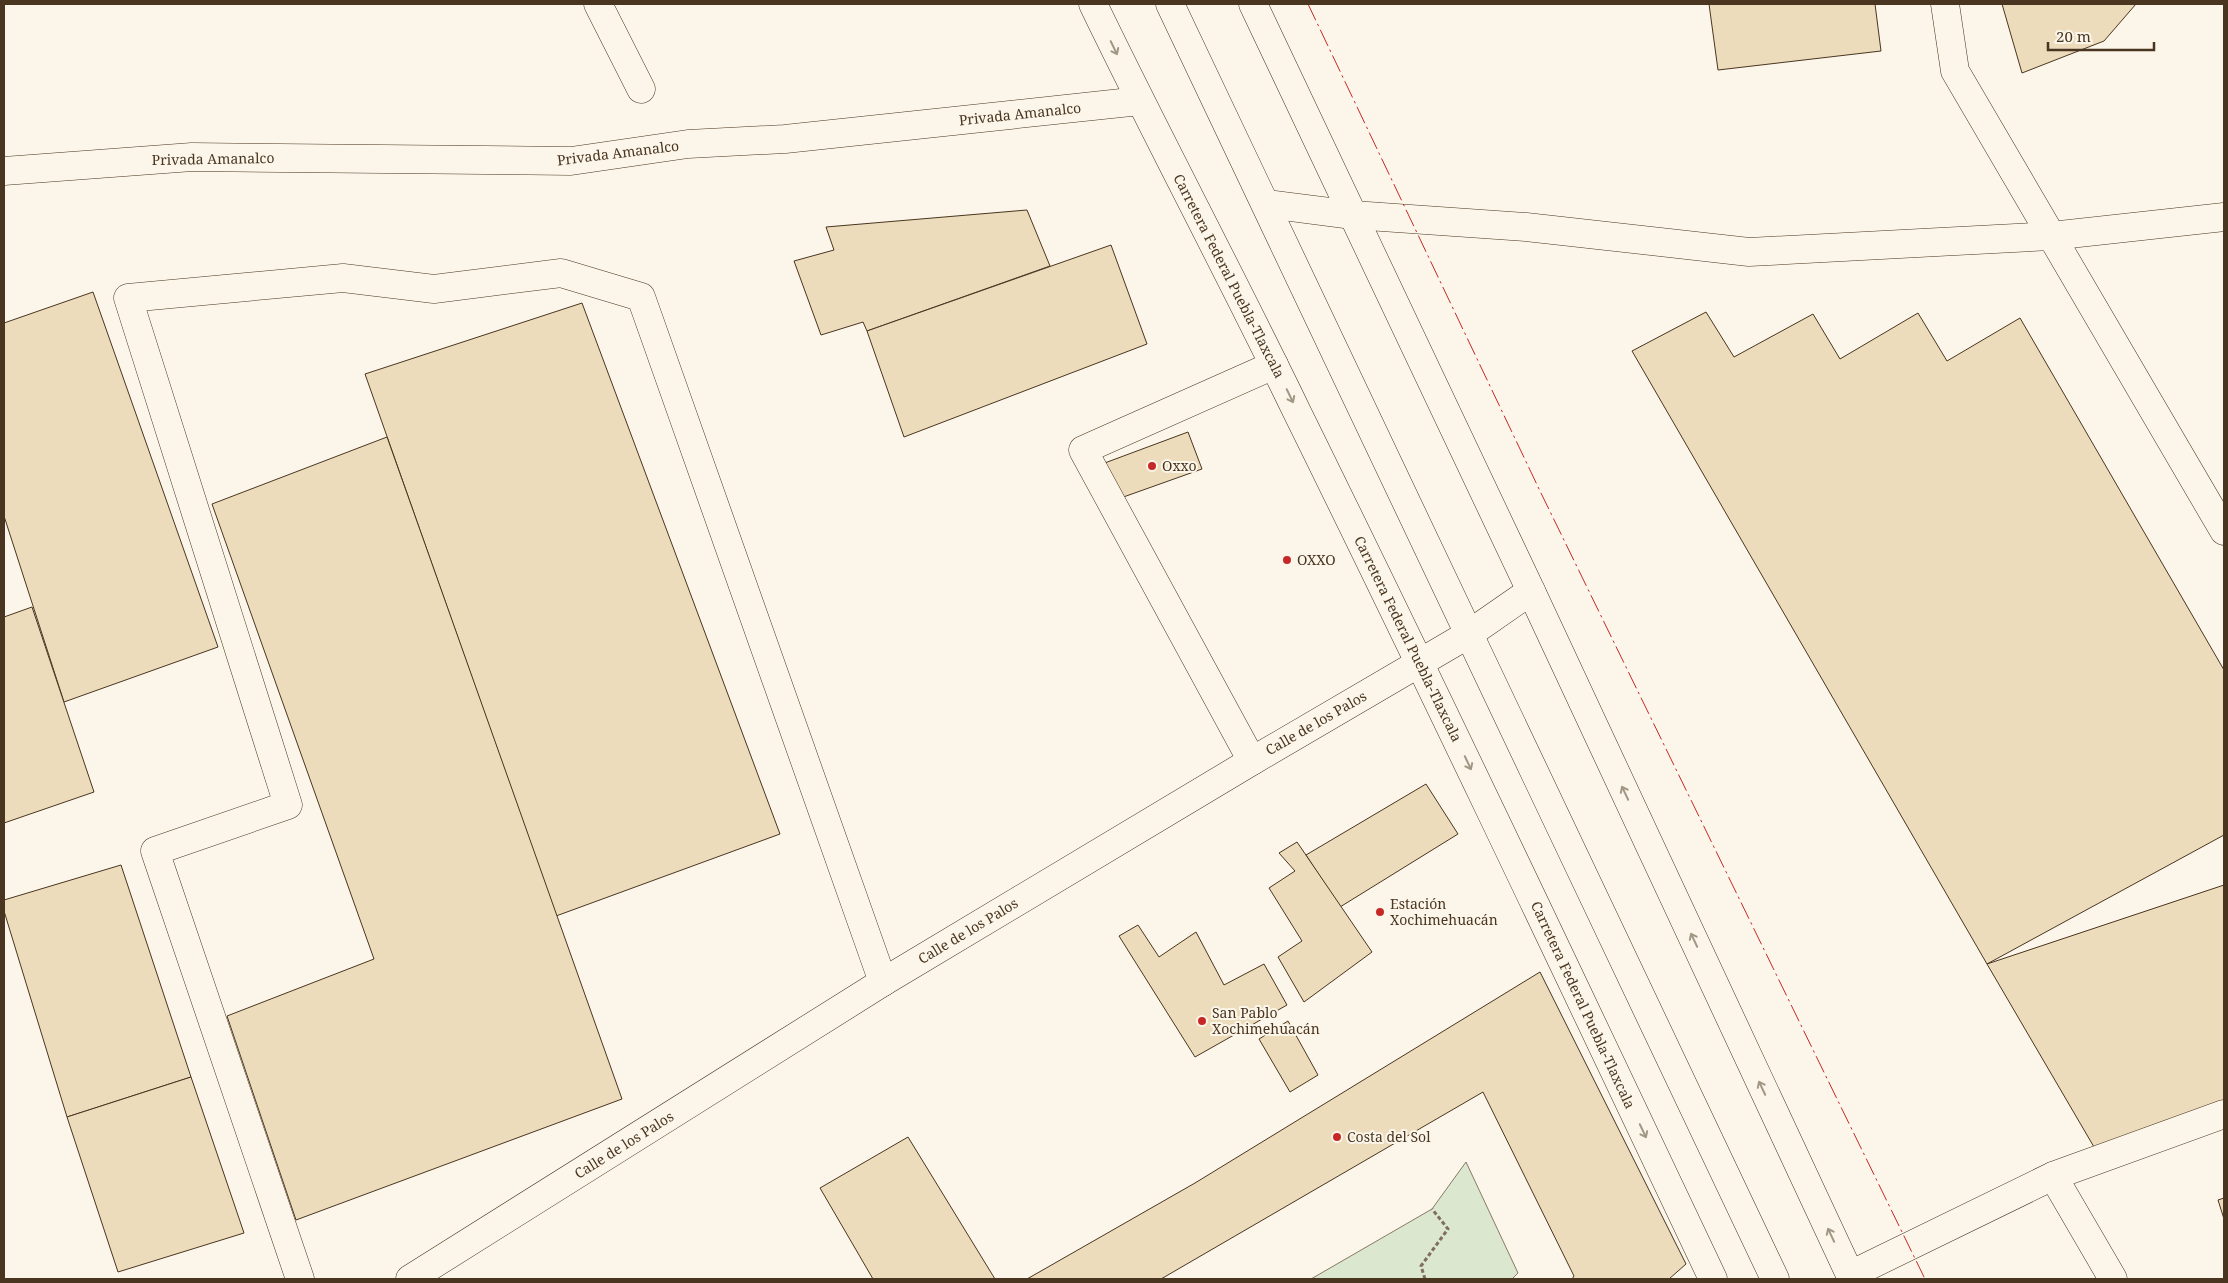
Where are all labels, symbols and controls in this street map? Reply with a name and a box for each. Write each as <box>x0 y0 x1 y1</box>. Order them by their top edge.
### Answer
scale bar <box>2048 20 2154 52</box>
text: 20 m <box>2056 26 2091 46</box>
one-way arrow <box>1110 40 1120 55</box>
street label: Privada Amanalco <box>958 98 1082 129</box>
street label: Privada Amanalco <box>556 136 680 169</box>
street label: Privada Amanalco <box>151 148 275 169</box>
street label: Carretera Federal Puebla-Tlaxcala <box>1170 170 1289 381</box>
one-way arrow <box>1286 388 1295 403</box>
place label: Oxxo <box>1162 456 1197 475</box>
marker: Oxxo <box>1146 460 1158 472</box>
street label: Carretera Federal Puebla-Tlaxcala <box>1350 533 1467 745</box>
place label: OXXO <box>1297 550 1336 569</box>
marker: OXXO <box>1281 554 1293 566</box>
street label: Calle de los Palos <box>1262 686 1370 759</box>
one-way arrow <box>1463 755 1473 770</box>
one-way arrow <box>1620 786 1629 801</box>
street label: Calle de los Palos <box>914 893 1021 968</box>
place label: Estación Xochimehuacán <box>1390 894 1498 929</box>
street label: Carretera Federal Puebla-Tlaxcala <box>1527 898 1640 1112</box>
marker: Estación Xochimehuacán <box>1374 906 1386 918</box>
one-way arrow <box>1688 933 1698 948</box>
place label: San Pablo Xochimehuacán <box>1212 1003 1320 1038</box>
marker: San Pablo Xochimehuacán <box>1196 1015 1208 1027</box>
one-way arrow <box>1757 1081 1767 1096</box>
street label: Calle de los Palos <box>571 1106 677 1183</box>
one-way arrow <box>1638 1123 1648 1138</box>
place label: Costa del Sol <box>1347 1127 1431 1146</box>
marker: Costa del Sol <box>1331 1131 1343 1143</box>
one-way arrow <box>1826 1228 1835 1243</box>

